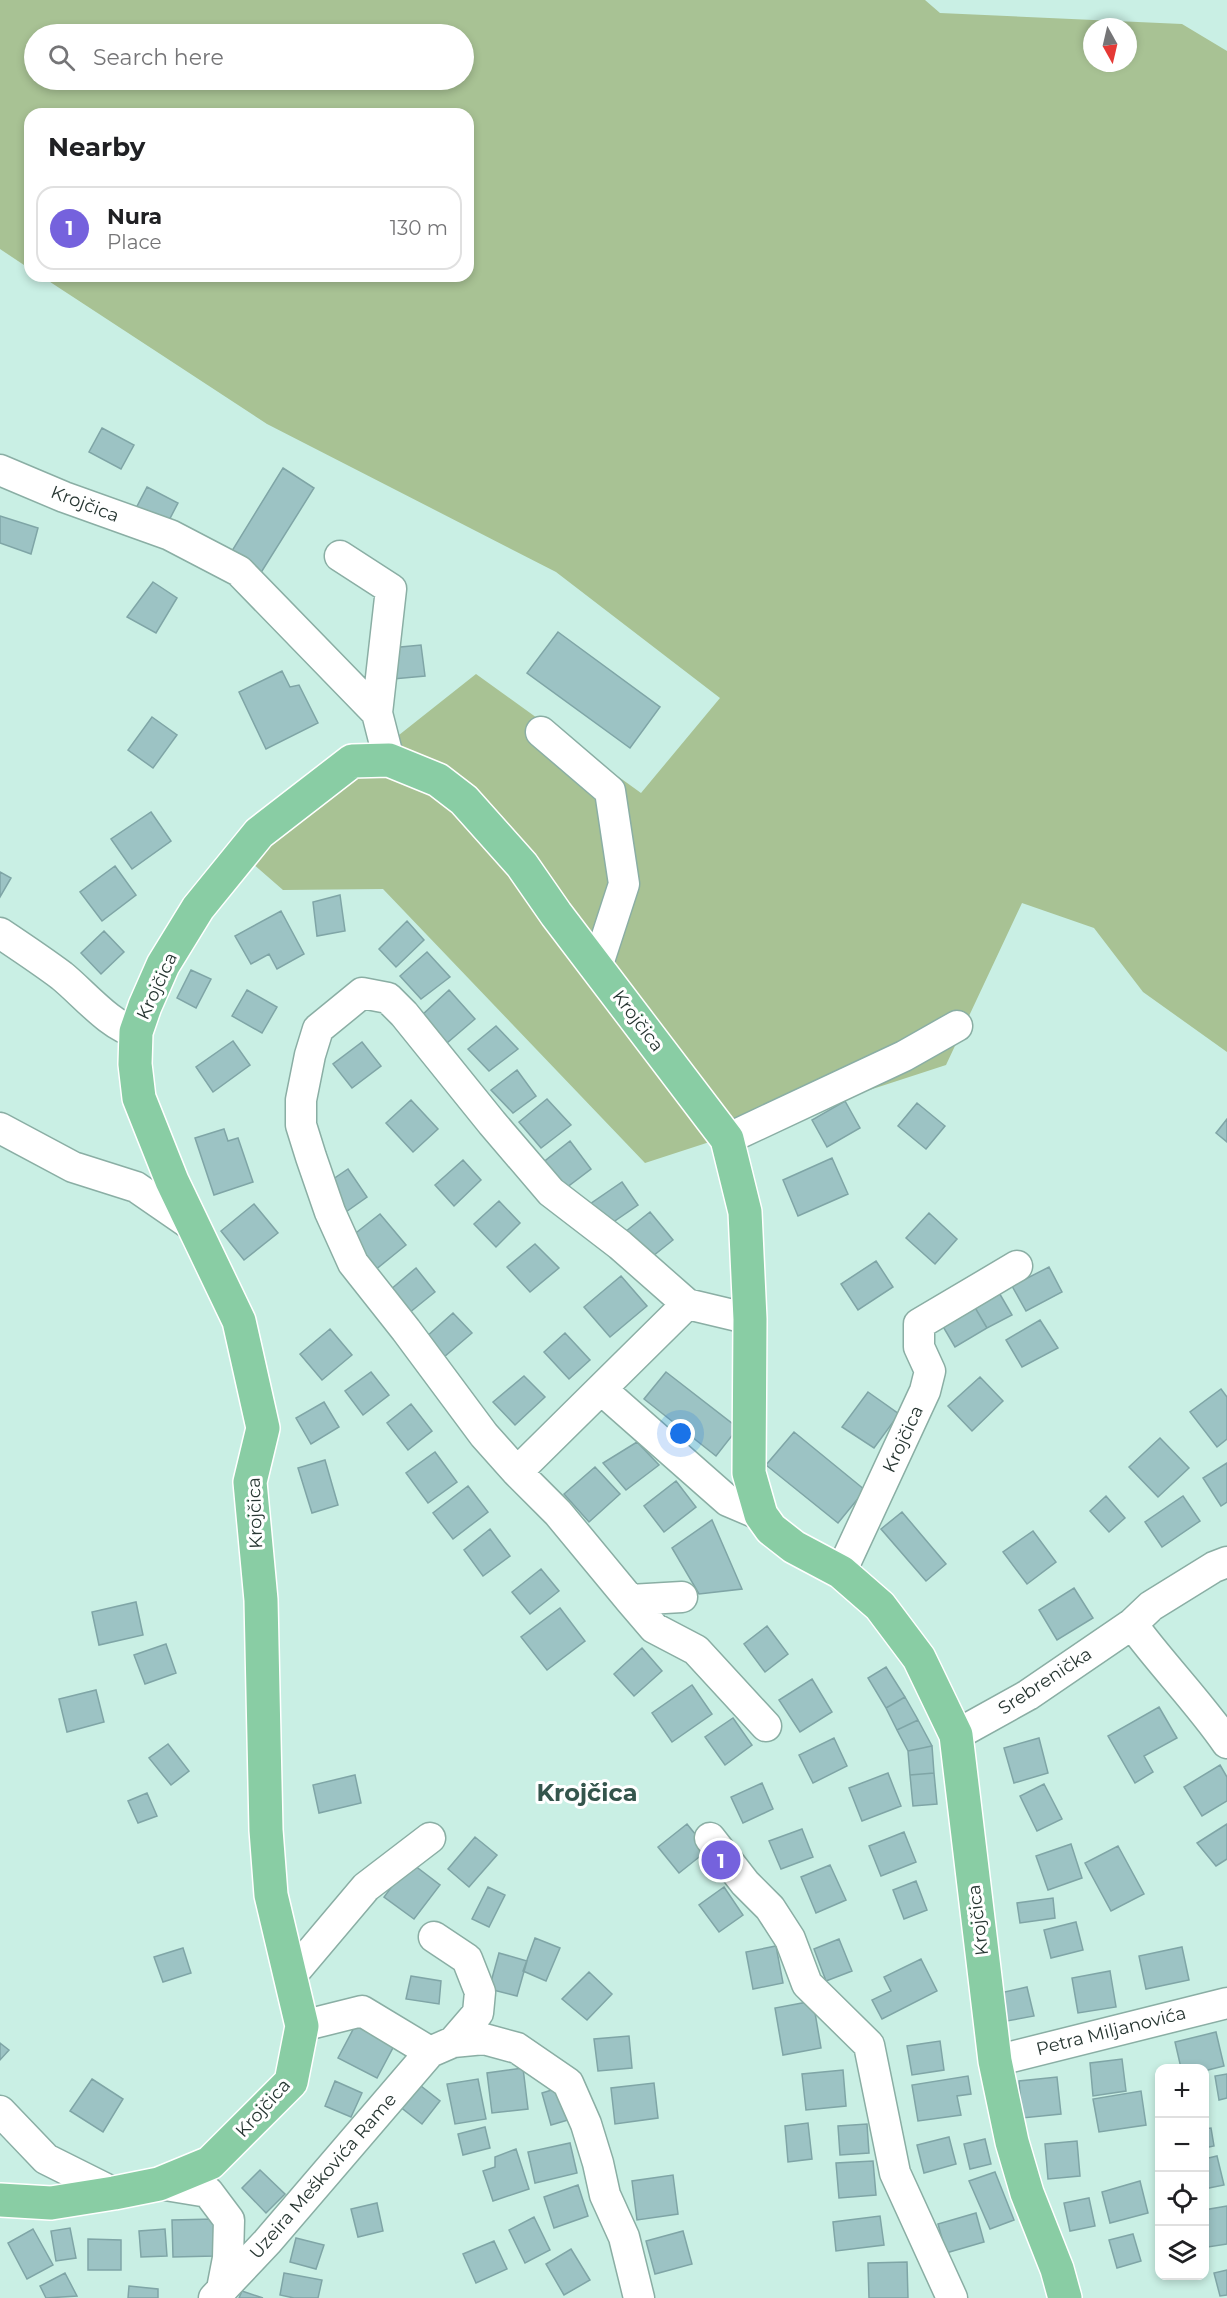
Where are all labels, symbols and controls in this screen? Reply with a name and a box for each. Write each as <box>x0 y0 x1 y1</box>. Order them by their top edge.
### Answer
north arrow <box>1083 18 1137 72</box>
search box <box>24 24 474 90</box>
icon: search <box>45 41 78 74</box>
text: Search here <box>93 44 224 71</box>
text: Nearby <box>48 131 145 163</box>
text: Nura <box>107 203 162 230</box>
text: 1 <box>66 216 73 240</box>
text: 130 m <box>390 216 448 240</box>
text: Place <box>107 230 162 254</box>
street label: Krojčica <box>48 481 122 527</box>
street label: Krojčica <box>132 949 182 1023</box>
street label: Krojčica <box>608 986 668 1056</box>
street label: Krojčica <box>878 1402 928 1476</box>
your location <box>666 1419 695 1448</box>
street label: Krojčica <box>243 1477 267 1549</box>
street label: Srebrenička <box>994 1643 1096 1719</box>
district label: Krojčica <box>537 1778 637 1807</box>
pin: 1 <box>702 1838 740 1882</box>
street label: Krojčica <box>963 1883 993 1957</box>
street label: Petra Miljanovića <box>1034 2002 1188 2060</box>
map controls <box>1155 2064 1209 2280</box>
button: + <box>1155 2064 1209 2118</box>
street label: Krojčica <box>231 2074 295 2142</box>
street label: Uzeira Meškovića Rame <box>245 2088 401 2263</box>
button: − <box>1155 2118 1209 2172</box>
button: locate <box>1155 2172 1209 2226</box>
button: layers <box>1155 2226 1209 2280</box>

